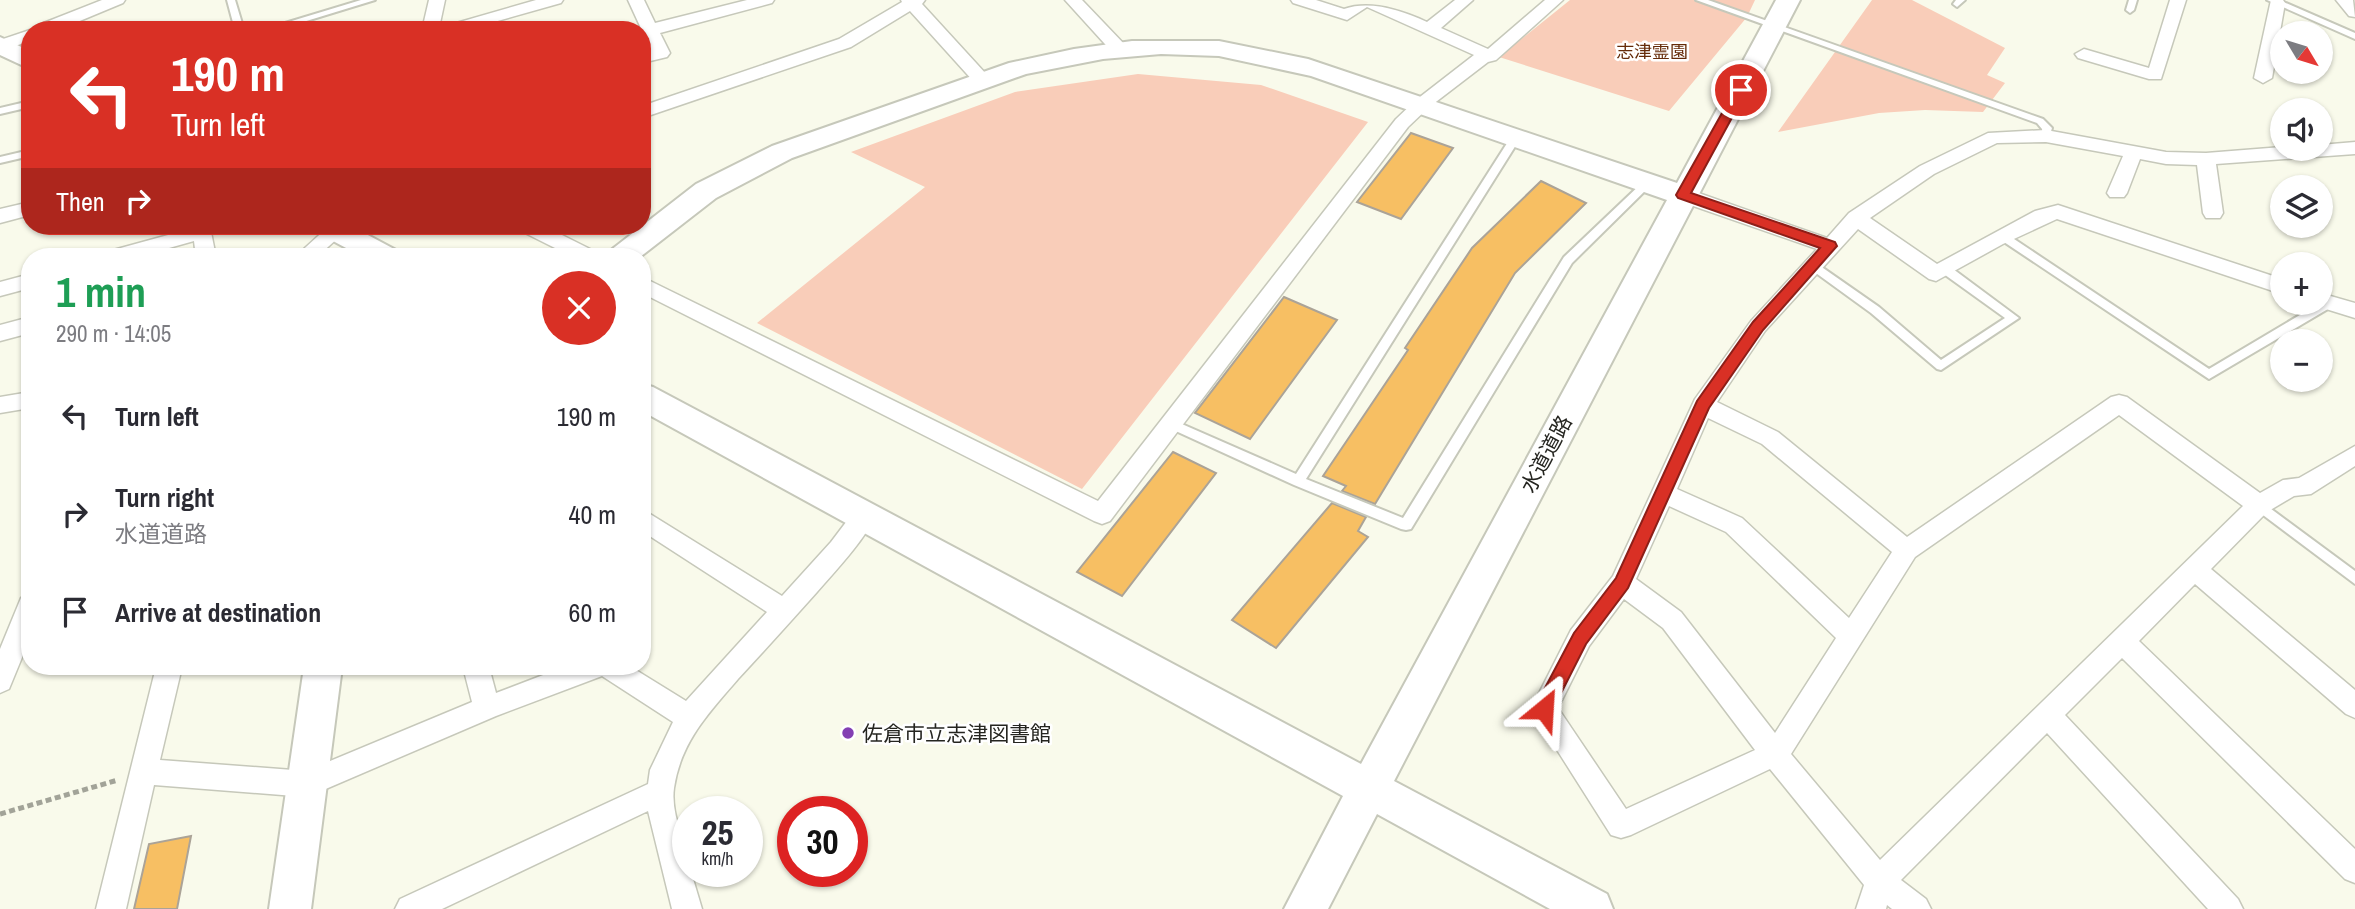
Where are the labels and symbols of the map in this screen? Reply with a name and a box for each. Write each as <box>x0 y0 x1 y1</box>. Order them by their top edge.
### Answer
north arrow <box>2270 21 2333 84</box>
park label: 志津霊園 <box>1616 39 1688 64</box>
pin <box>1711 60 1771 120</box>
street label: 水道道路 <box>1513 410 1579 498</box>
position arrow <box>1507 672 1581 746</box>
place label: 佐倉市立志津図書館 <box>862 719 1051 748</box>
marker: 佐倉市立志津図書館 <box>840 725 856 741</box>
speed limit sign: 30 <box>777 796 868 887</box>

